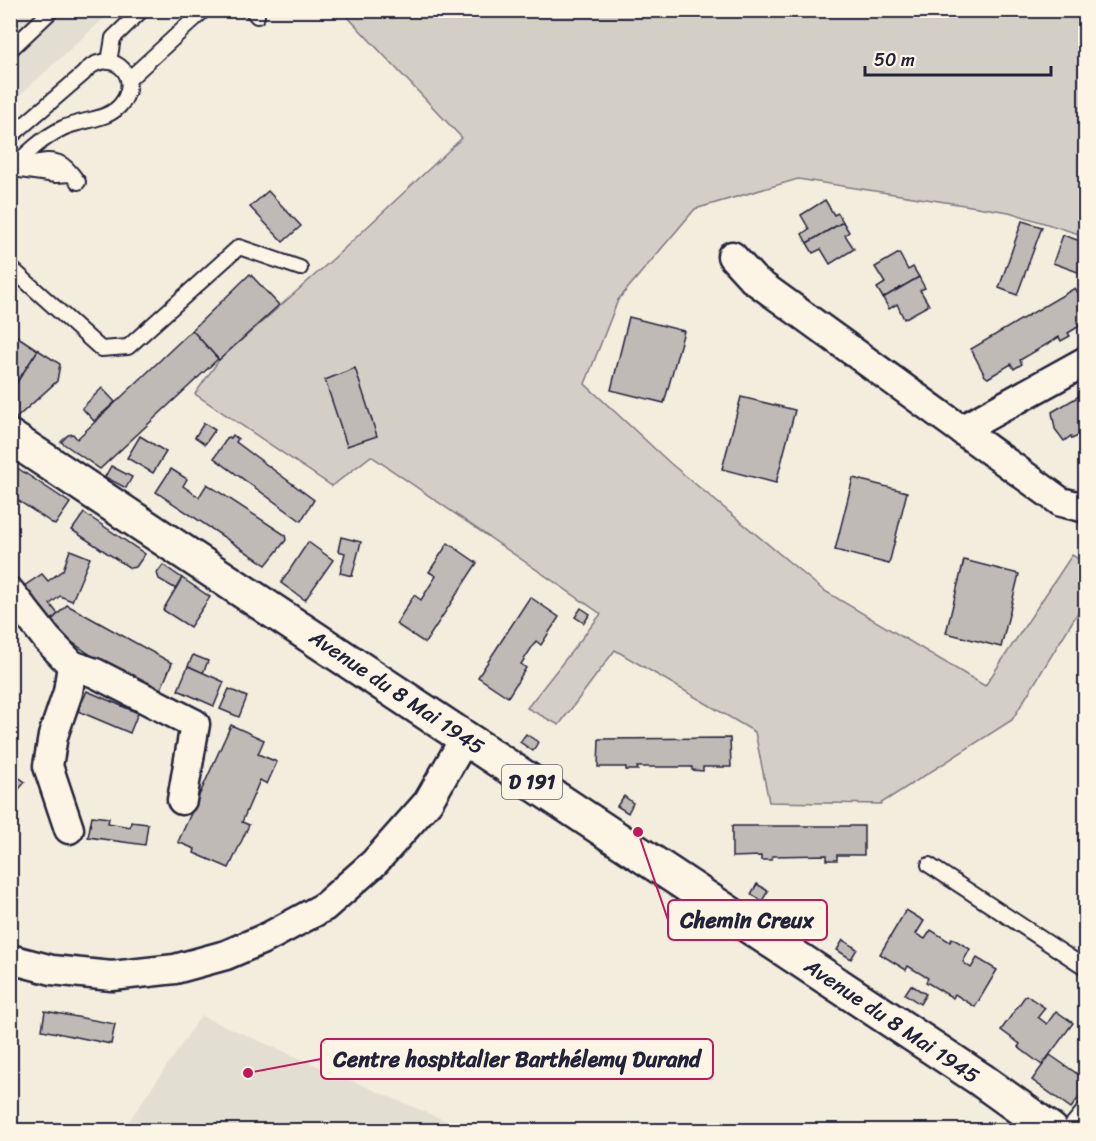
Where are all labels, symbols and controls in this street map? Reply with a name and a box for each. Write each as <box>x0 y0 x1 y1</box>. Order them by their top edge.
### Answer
scale bar <box>865 39 1051 77</box>
text: 50 m <box>874 44 915 76</box>
street label: Avenue du 8 Mai 1945 <box>300 618 493 765</box>
road number: D 191 <box>502 765 562 799</box>
callout: Chemin Creux <box>668 900 827 940</box>
text: Chemin Creux <box>679 901 815 940</box>
street label: Avenue du 8 Mai 1945 <box>795 947 988 1094</box>
callout: Centre hospitalier Barthélemy Durand <box>321 1039 713 1079</box>
text: Centre hospitalier Barthélemy Durand <box>332 1040 703 1079</box>

